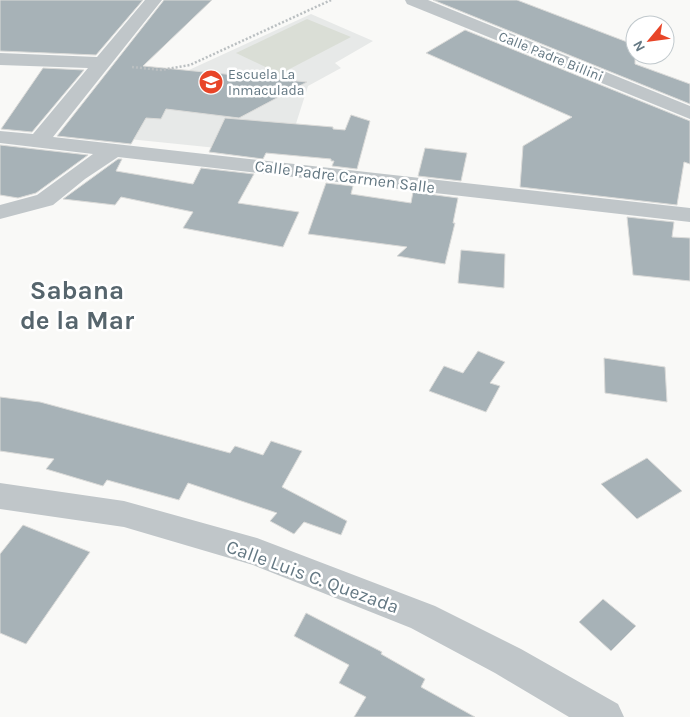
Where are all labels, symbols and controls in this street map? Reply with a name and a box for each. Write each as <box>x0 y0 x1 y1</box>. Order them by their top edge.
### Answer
north arrow <box>625 15 675 65</box>
street label: Calle Padre Billini <box>496 28 606 85</box>
text: N <box>629 38 649 55</box>
place label: Escuela La Inmaculada <box>228 66 305 99</box>
school or university icon: Escuela La Inmaculada <box>198 69 224 95</box>
street label: Calle Padre Carmen Salle <box>254 156 436 197</box>
district label: Sabana de la Mar <box>20 275 135 336</box>
street label: Calle Luis C. Quezada <box>223 535 402 618</box>

